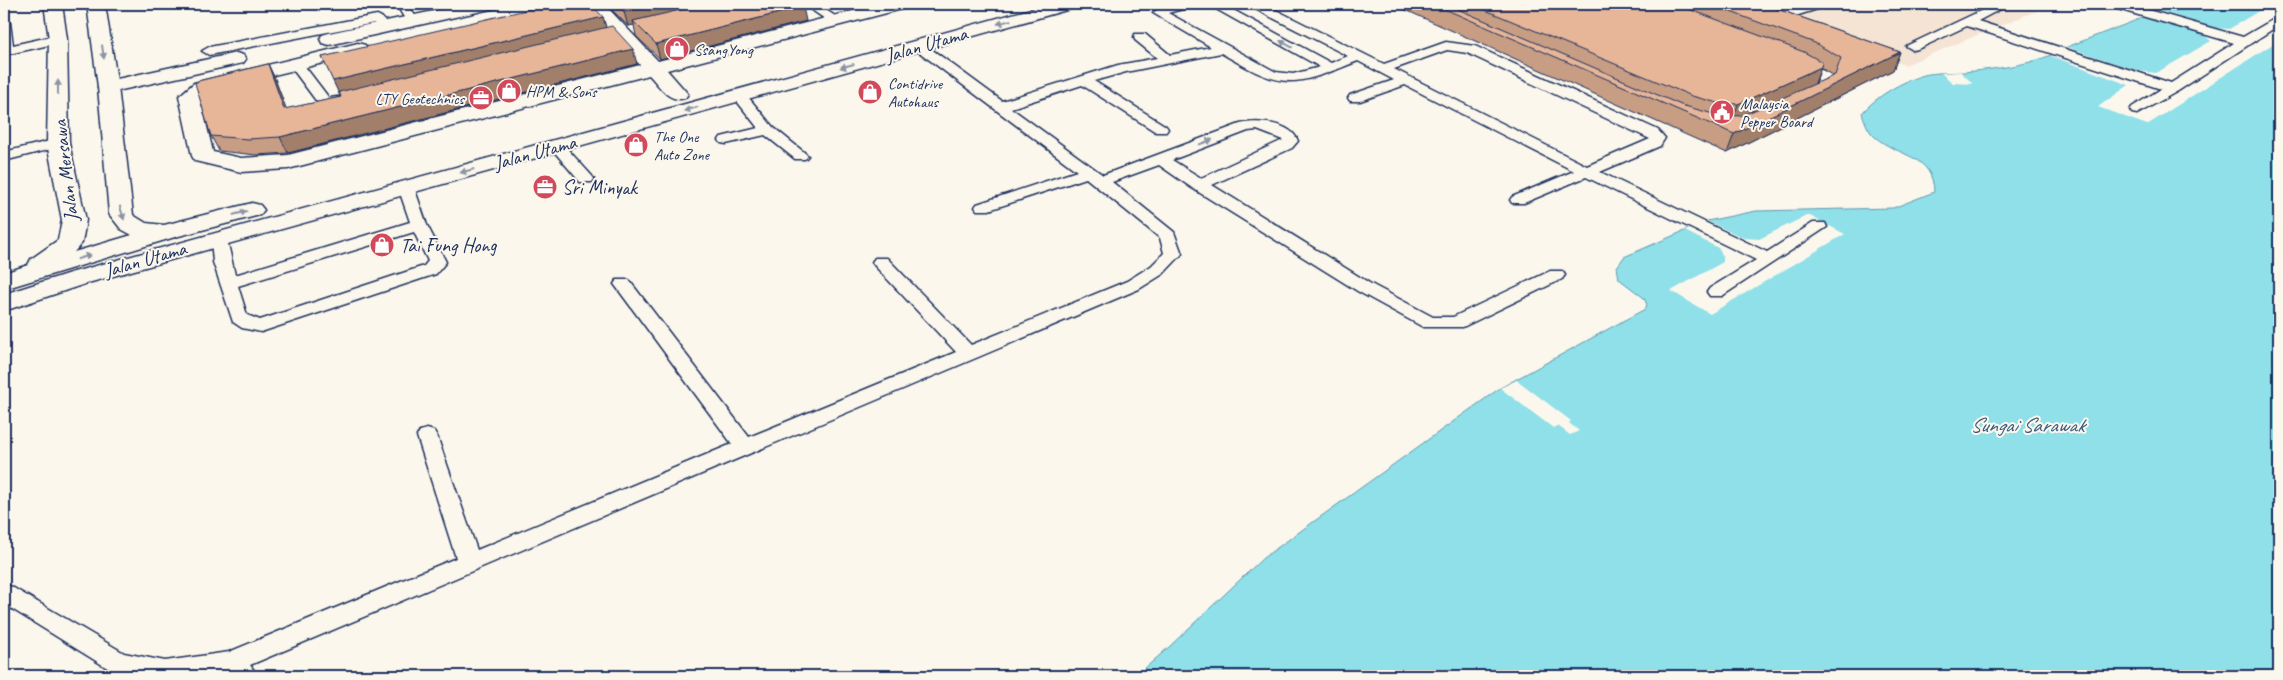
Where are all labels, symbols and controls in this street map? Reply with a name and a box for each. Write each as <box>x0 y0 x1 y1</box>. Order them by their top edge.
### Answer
one-way arrow <box>996 18 1011 26</box>
street label: Jalan Utama <box>881 21 971 68</box>
shop icon: SsangYong <box>664 36 690 62</box>
place label: SsangYong <box>694 40 754 60</box>
one-way arrow <box>1279 40 1294 48</box>
one-way arrow <box>99 44 107 60</box>
one-way arrow <box>840 62 855 70</box>
place label: Contidrive Autohaus <box>888 74 944 112</box>
one-way arrow <box>54 78 62 94</box>
shop icon: HPM & Sons <box>496 78 522 104</box>
shop icon: Contidrive Autohaus <box>857 79 883 105</box>
place label: HPM & Sons <box>526 82 598 102</box>
office icon: LTY Geotechnics <box>468 85 494 111</box>
place label: LTY Geotechnics <box>375 89 466 109</box>
place label: Malaysia Pepper Board <box>1740 94 1815 132</box>
public building icon: Malaysia Pepper Board <box>1709 99 1735 125</box>
one-way arrow <box>683 105 698 113</box>
street label: Jalan Mersawa <box>47 117 84 224</box>
place label: The One Auto Zone <box>654 127 711 165</box>
street label: Jalan Utama <box>490 129 580 176</box>
shop icon: The One Auto Zone <box>623 132 649 158</box>
one-way arrow <box>1199 138 1214 146</box>
one-way arrow <box>459 167 474 175</box>
office icon: Sri Minyak <box>532 174 558 200</box>
place label: Sri Minyak <box>562 175 639 200</box>
one-way arrow <box>119 206 127 221</box>
one-way arrow <box>233 209 248 217</box>
shop icon: Tai Fung Hong <box>369 232 395 258</box>
place label: Tai Fung Hong <box>400 233 497 258</box>
street label: Jalan Utama <box>100 236 190 283</box>
one-way arrow <box>77 253 92 261</box>
water label: Sungai Sarawak <box>1970 412 2087 438</box>

